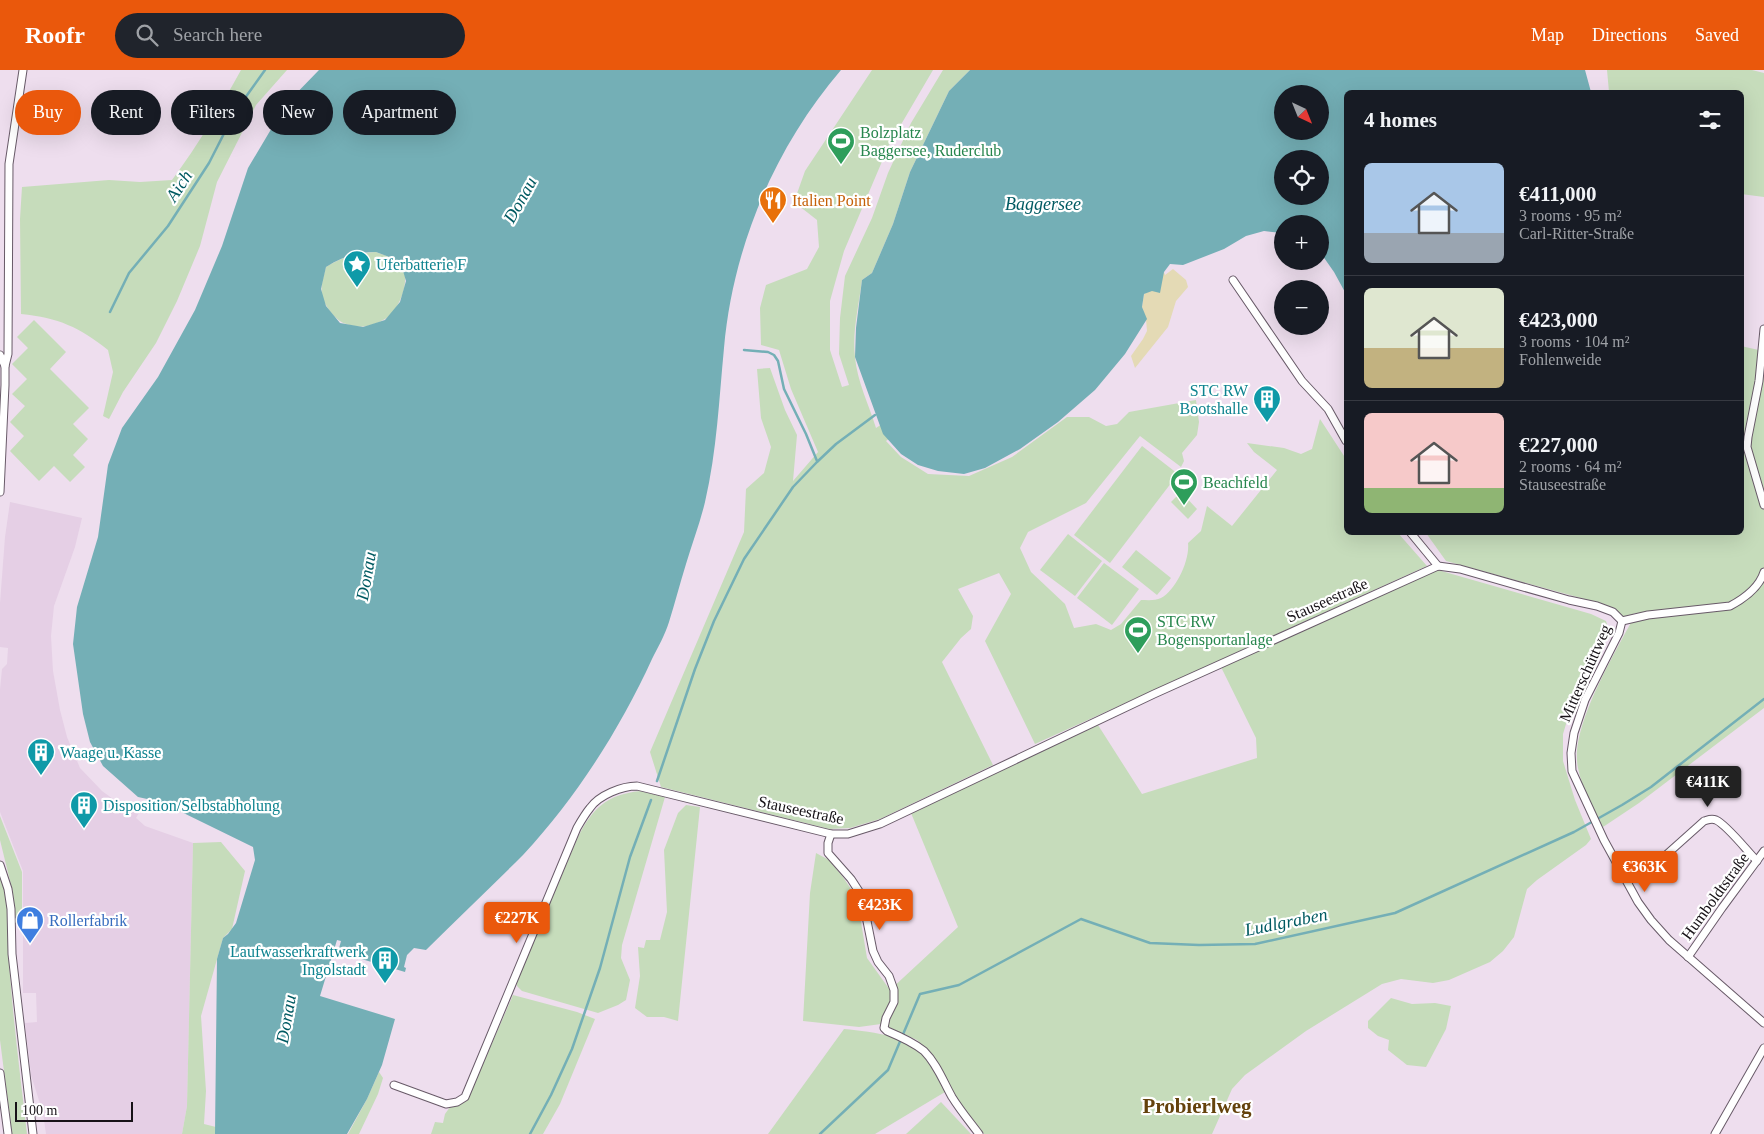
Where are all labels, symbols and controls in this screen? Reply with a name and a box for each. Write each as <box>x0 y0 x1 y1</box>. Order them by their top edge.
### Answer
search box <box>115 13 465 58</box>
icon: search <box>133 21 161 49</box>
text: Roofr <box>25 22 85 48</box>
text: Search here <box>173 24 262 45</box>
text: Map <box>1531 25 1564 45</box>
text: Directions <box>1592 25 1667 45</box>
text: Saved <box>1695 25 1739 45</box>
north arrow <box>1274 85 1329 140</box>
map controls <box>1274 85 1329 335</box>
chip: Buy <box>15 90 81 135</box>
chip: Rent <box>91 90 161 135</box>
chip: Filters <box>171 90 253 135</box>
chip: New <box>263 90 333 135</box>
chip: Apartment <box>343 90 456 135</box>
icon: filters <box>1696 106 1724 134</box>
text: 4 homes <box>1364 108 1437 132</box>
place label: Bolzplatz Baggersee, Ruderclub <box>860 124 1001 160</box>
sports icon: Bolzplatz Baggersee, Ruderclub <box>826 126 856 165</box>
button: locate <box>1274 150 1329 205</box>
water label: Aich <box>161 167 196 206</box>
water label: Donau <box>499 174 541 227</box>
text: €411,000 <box>1519 182 1597 206</box>
icon: home <box>1404 183 1464 243</box>
restaurant icon: Italien Point <box>758 185 788 224</box>
place label: Italien Point <box>792 192 871 209</box>
water label: Baggersee <box>1005 194 1081 214</box>
text: 3 rooms · 95 m² <box>1519 207 1622 224</box>
button: + <box>1274 215 1329 270</box>
text: Carl-Ritter-Straße <box>1519 225 1634 242</box>
place icon: Uferbatterie F <box>342 249 372 288</box>
place label: Uferbatterie F <box>376 256 466 273</box>
button: − <box>1274 280 1329 335</box>
icon: home <box>1404 308 1464 368</box>
text: €423,000 <box>1519 308 1598 332</box>
text: 3 rooms · 104 m² <box>1519 333 1630 350</box>
text: Fohlenweide <box>1519 351 1602 368</box>
place label: STC RW Bootshalle <box>1180 382 1249 417</box>
building icon: STC RW Bootshalle <box>1252 384 1282 423</box>
icon: home <box>1404 433 1464 493</box>
text: €227,000 <box>1519 433 1598 457</box>
text: 2 rooms · 64 m² <box>1519 458 1622 475</box>
sports icon: Beachfeld <box>1169 467 1199 506</box>
place label: Beachfeld <box>1203 474 1268 491</box>
text: Stauseestraße <box>1519 476 1606 493</box>
water label: Donau <box>352 550 380 603</box>
street label: Stauseestraße <box>1284 575 1370 625</box>
place label: STC RW Bogensportanlage <box>1157 613 1273 649</box>
sports icon: STC RW Bogensportanlage <box>1123 615 1153 654</box>
street label: Mitterschüttweg <box>1556 622 1615 725</box>
building icon: Waage u. Kasse <box>26 737 56 776</box>
place label: Waage u. Kasse <box>60 744 161 762</box>
pin: €411K <box>1673 766 1743 808</box>
text: €411K <box>1686 773 1730 790</box>
building icon: Disposition/Selbstabholung <box>69 790 99 829</box>
street label: Stauseestraße <box>757 793 845 827</box>
place label: Disposition/Selbstabholung <box>103 797 280 815</box>
street label: Humboldtstraße <box>1678 849 1752 943</box>
pin: €363K <box>1610 850 1680 893</box>
text: €363K <box>1623 858 1667 875</box>
pin: €423K <box>845 888 915 931</box>
text: €423K <box>858 896 902 913</box>
pin: €227K <box>482 902 552 944</box>
water label: Ludlgraben <box>1242 904 1329 940</box>
shop icon: Rollerfabrik <box>15 905 45 944</box>
text: €227K <box>495 909 539 926</box>
place label: Rollerfabrik <box>49 912 127 929</box>
place label: Laufwasserkraftwerk Ingolstadt <box>230 943 367 979</box>
building icon: Laufwasserkraftwerk Ingolstadt <box>370 945 400 984</box>
water label: Donau <box>272 993 300 1046</box>
district label: Probierlweg <box>1142 1094 1252 1118</box>
scale bar <box>15 1099 132 1122</box>
text: 100 m <box>22 1103 57 1118</box>

